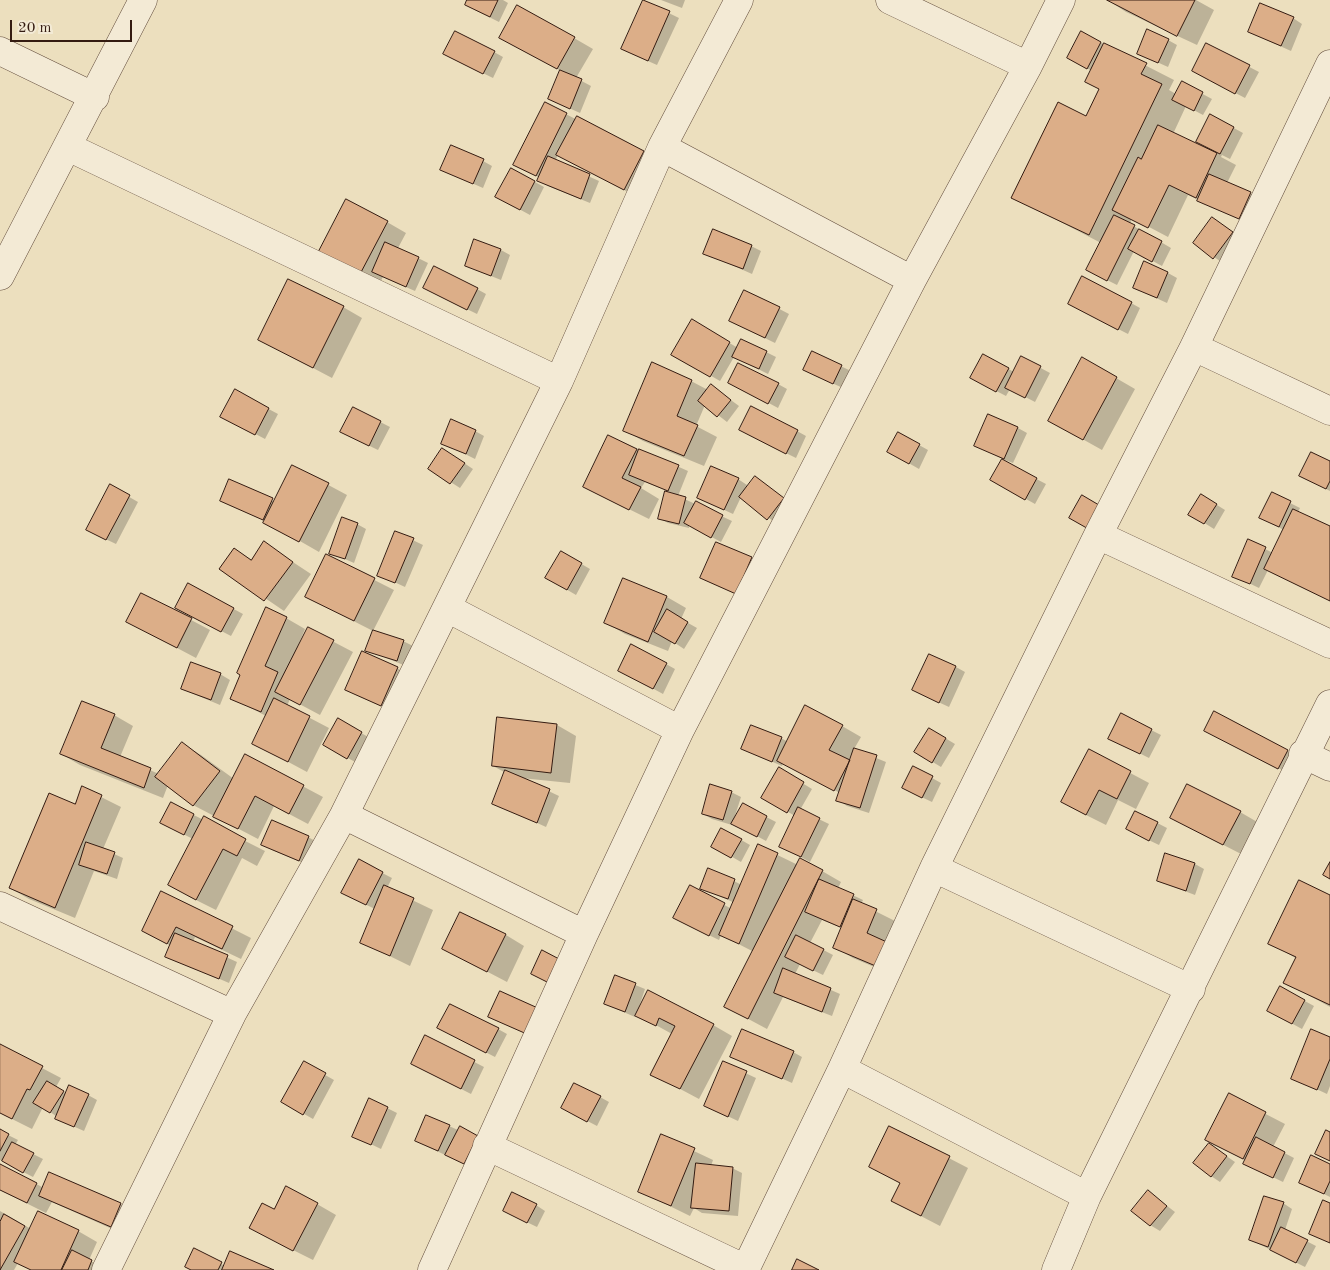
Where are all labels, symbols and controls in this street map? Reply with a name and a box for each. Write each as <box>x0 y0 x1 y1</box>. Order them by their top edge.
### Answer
scale bar <box>12 10 135 42</box>
text: 20 m <box>18 21 52 36</box>

